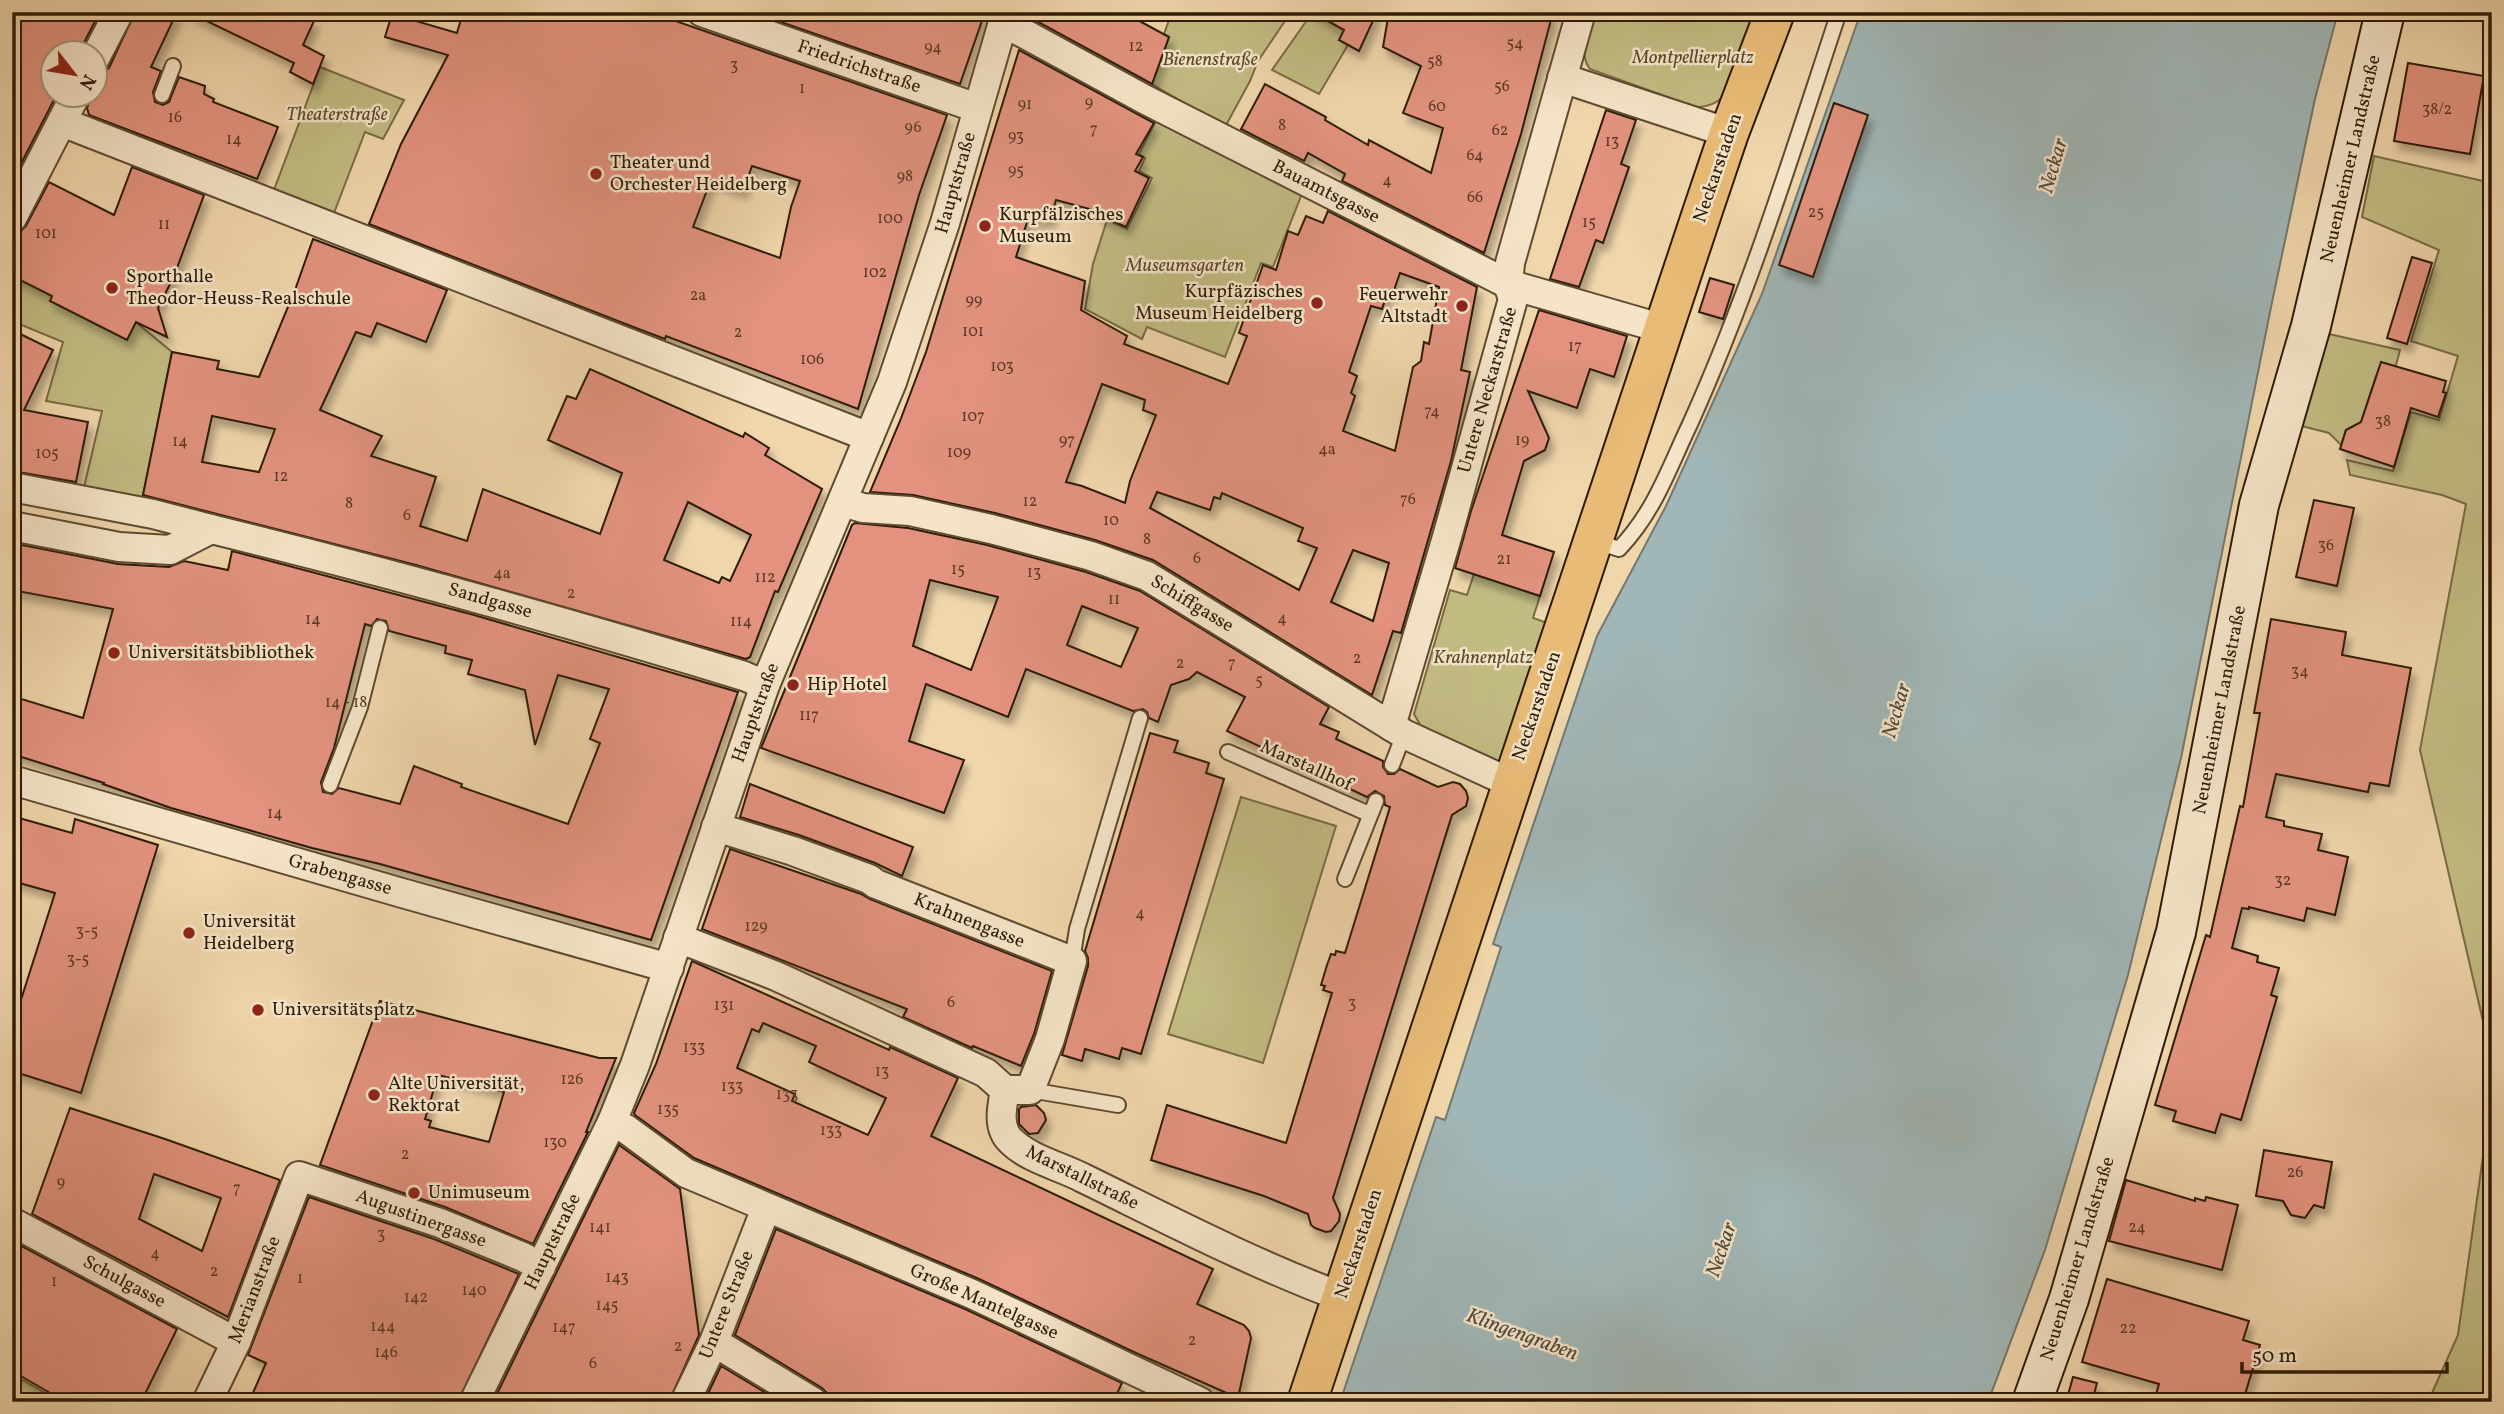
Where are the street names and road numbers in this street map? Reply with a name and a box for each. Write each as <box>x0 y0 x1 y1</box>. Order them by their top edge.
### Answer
street label: Friedrichstraße <box>794 34 924 100</box>
street label: Neuenheimer Landstraße <box>2314 53 2388 265</box>
street label: Neckarstaden <box>1687 110 1749 226</box>
street label: Hauptstraße <box>929 129 983 237</box>
street label: Bauamtsgasse <box>1268 154 1384 230</box>
street label: Untere Neckarstraße <box>1452 304 1524 476</box>
street label: Schiffgasse <box>1145 569 1239 639</box>
street label: Sandgasse <box>445 577 535 625</box>
street label: Neuenheimer Landstraße <box>2187 603 2253 817</box>
street label: Neckarstaden <box>1506 648 1568 764</box>
street label: Hauptstraße <box>726 659 786 767</box>
street label: Marstallhof <box>1256 734 1358 799</box>
street label: Grabengasse <box>285 848 395 902</box>
street label: Krahnengasse <box>910 887 1028 955</box>
street label: Marstallstraße <box>1021 1139 1143 1217</box>
street label: Neuenheimer Landstraße <box>2034 1154 2122 1364</box>
street label: Augustinergasse <box>352 1183 490 1255</box>
street label: Neckarstaden <box>1329 1186 1389 1302</box>
street label: Hauptstraße <box>518 1189 588 1295</box>
street label: Merianstraße <box>223 1232 287 1348</box>
street label: Untere Straße <box>693 1247 761 1363</box>
street label: Schulgasse <box>78 1249 170 1315</box>
street label: Große Mantelgasse <box>906 1258 1062 1346</box>

